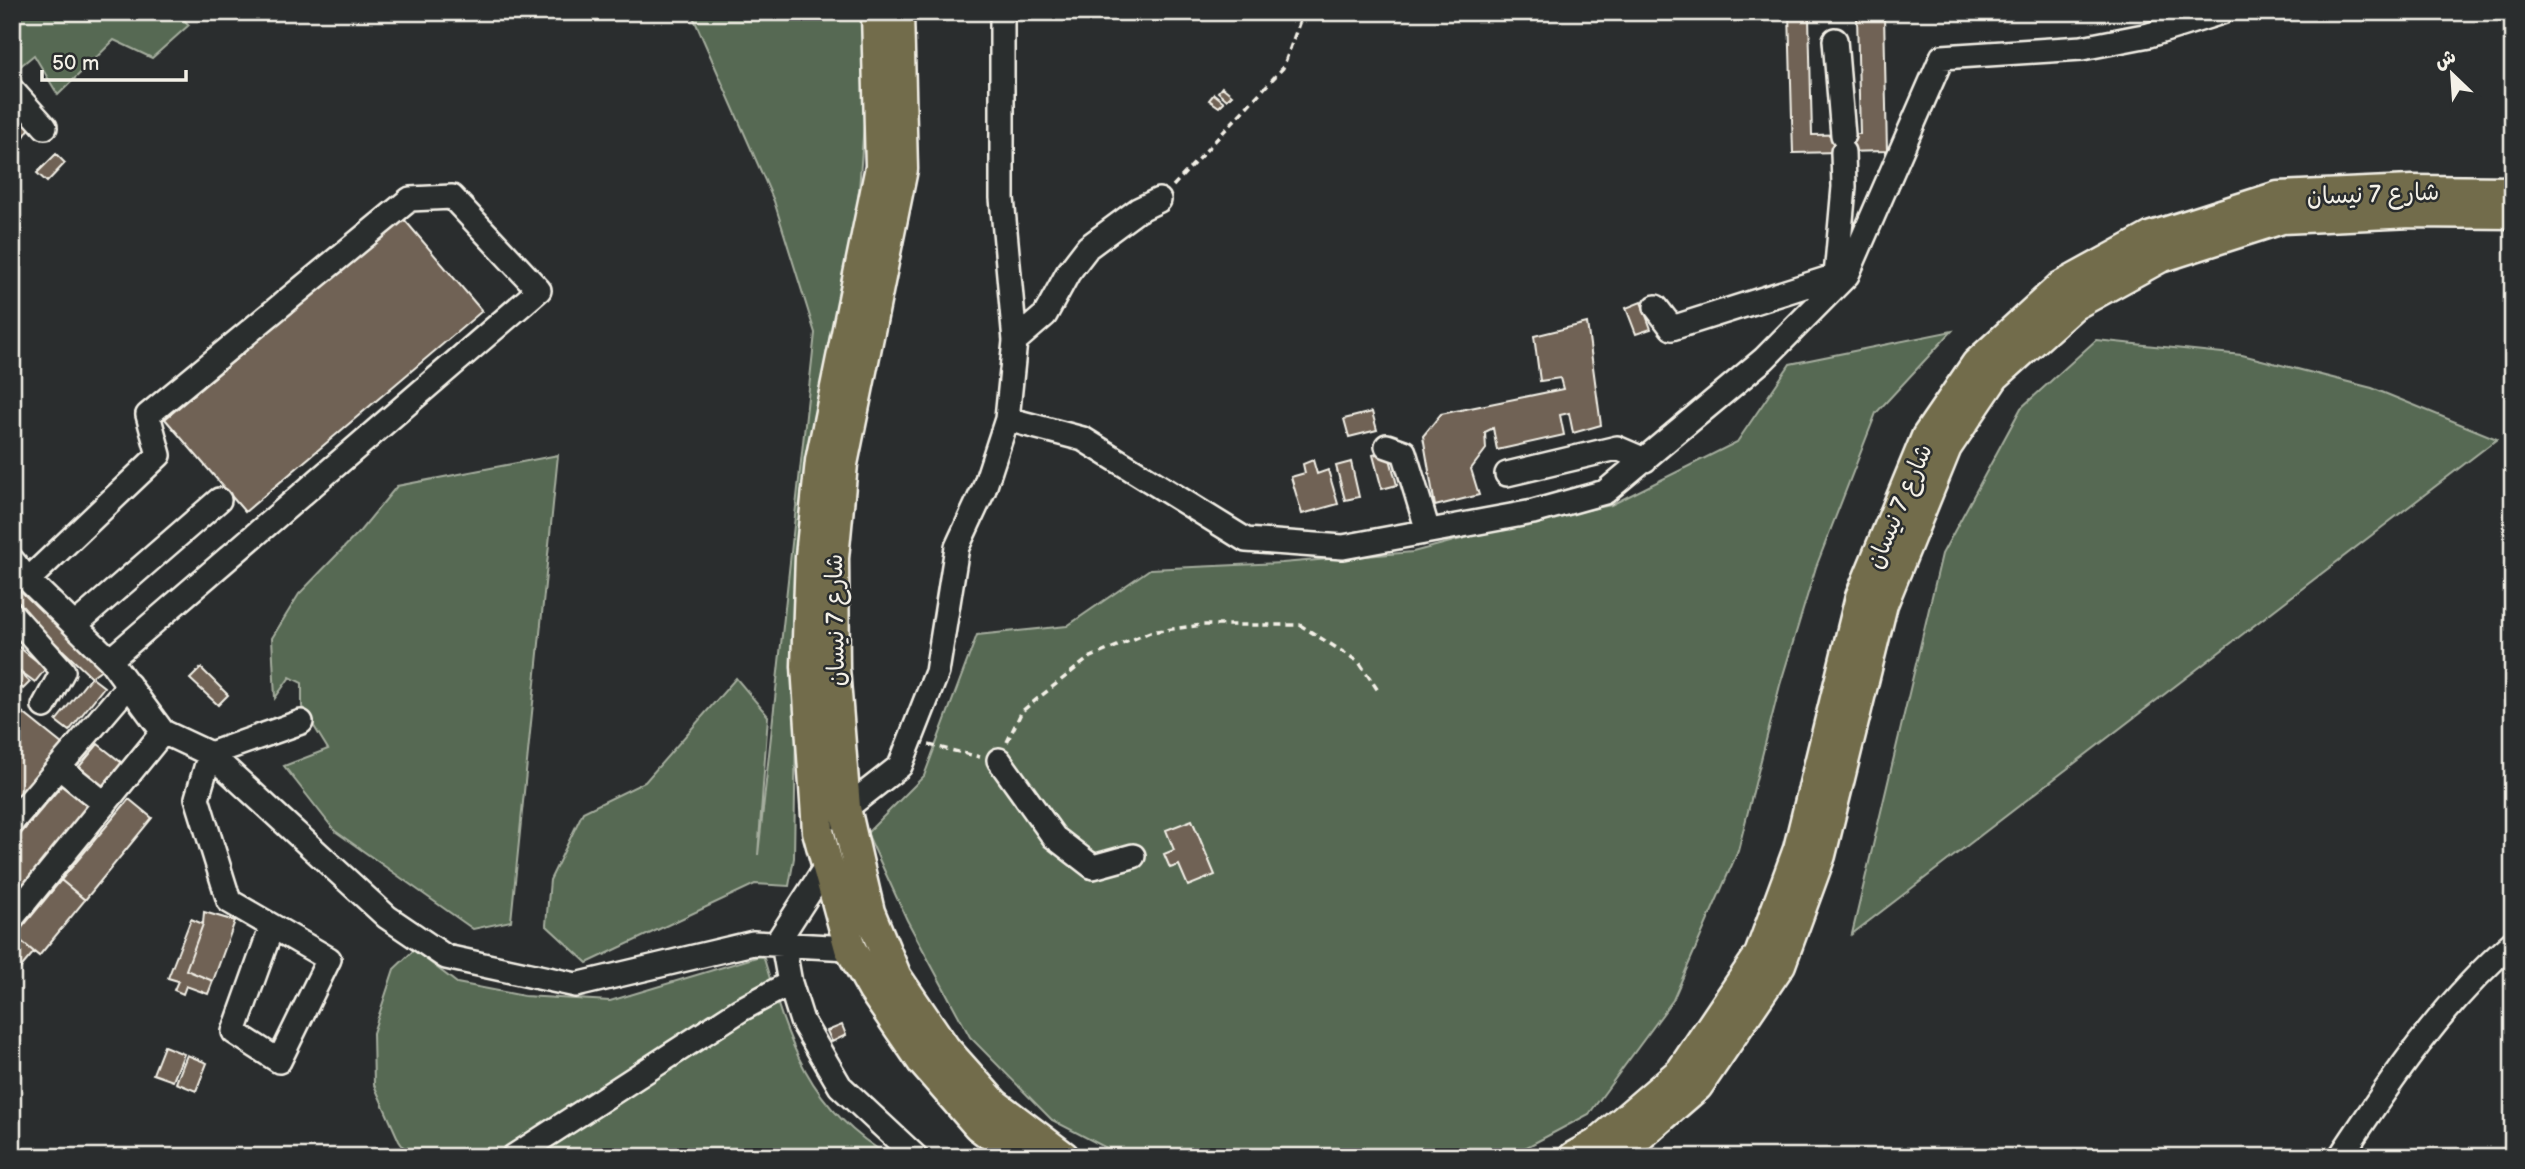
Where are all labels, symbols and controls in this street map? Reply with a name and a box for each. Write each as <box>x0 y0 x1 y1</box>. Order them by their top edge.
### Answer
scale bar <box>42 38 186 82</box>
north arrow <box>2416 38 2486 108</box>
text: ش <box>2431 45 2460 75</box>
text: 50 m <box>52 51 99 76</box>
street label: شارع 7 نيسان <box>2306 178 2440 213</box>
street label: شارع 7 نيسان <box>1860 439 1941 574</box>
street label: شارع 7 نيسان <box>820 553 853 687</box>

